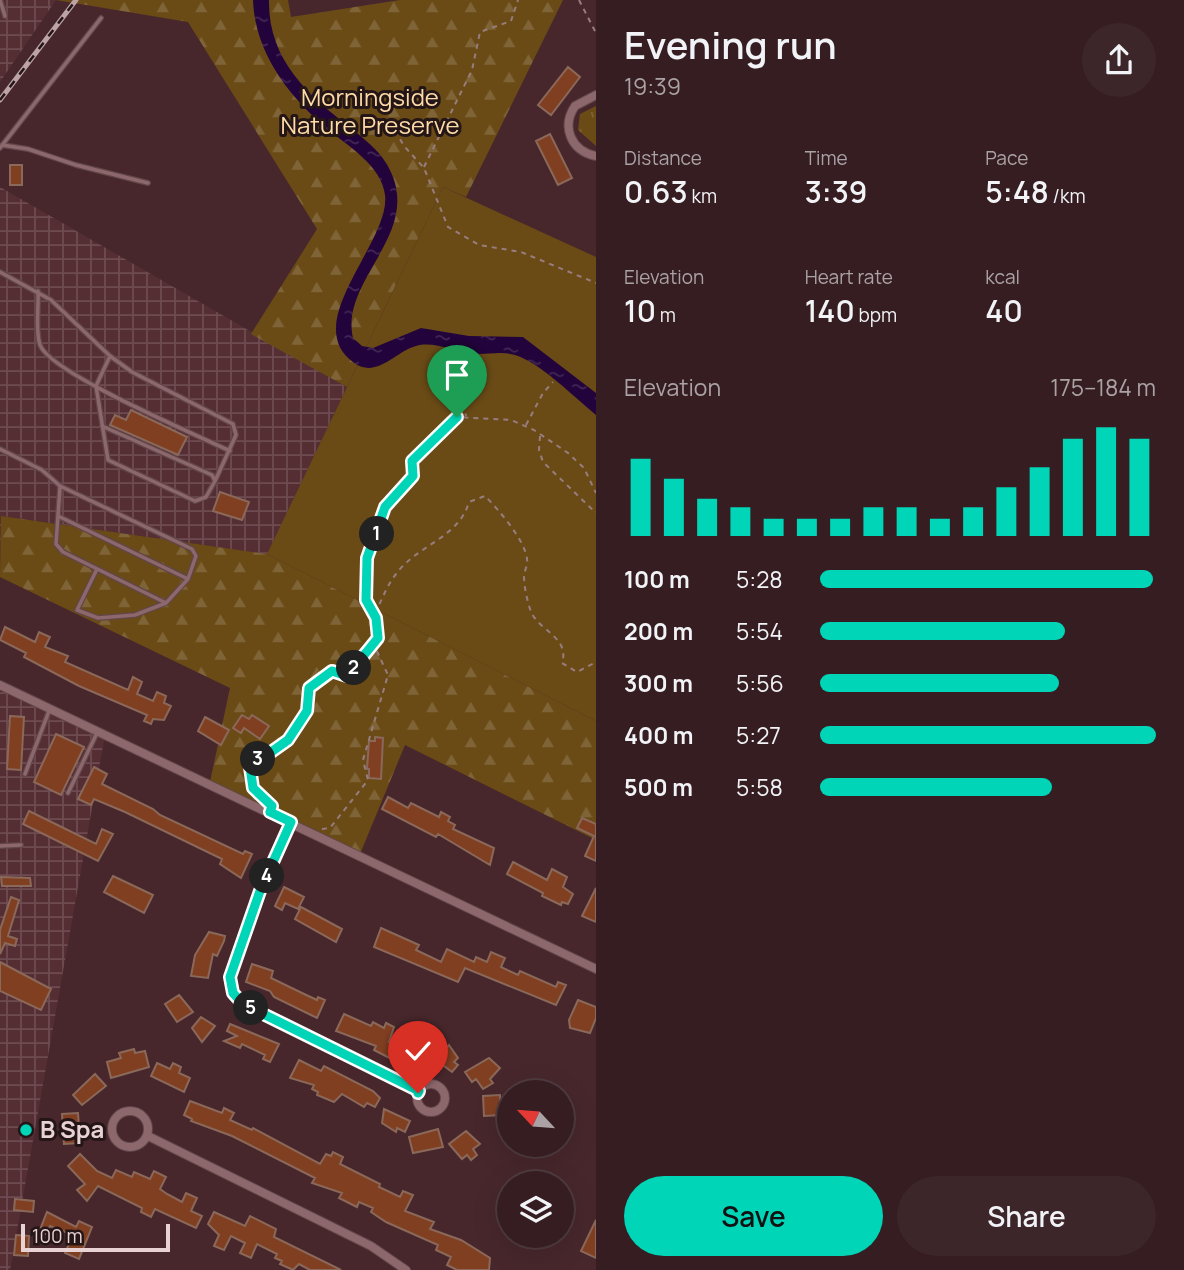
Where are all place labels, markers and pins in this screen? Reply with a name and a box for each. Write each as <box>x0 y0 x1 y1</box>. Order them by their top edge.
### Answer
pin <box>427 345 487 417</box>
pin: 1 <box>360 516 394 552</box>
pin: 2 <box>336 650 372 686</box>
pin: 3 <box>240 742 276 776</box>
pin: 4 <box>250 858 284 894</box>
pin: 5 <box>233 990 268 1026</box>
pin <box>388 1021 448 1093</box>
place label: B Spa <box>40 1112 104 1145</box>
marker: B Spa <box>18 1122 34 1138</box>

